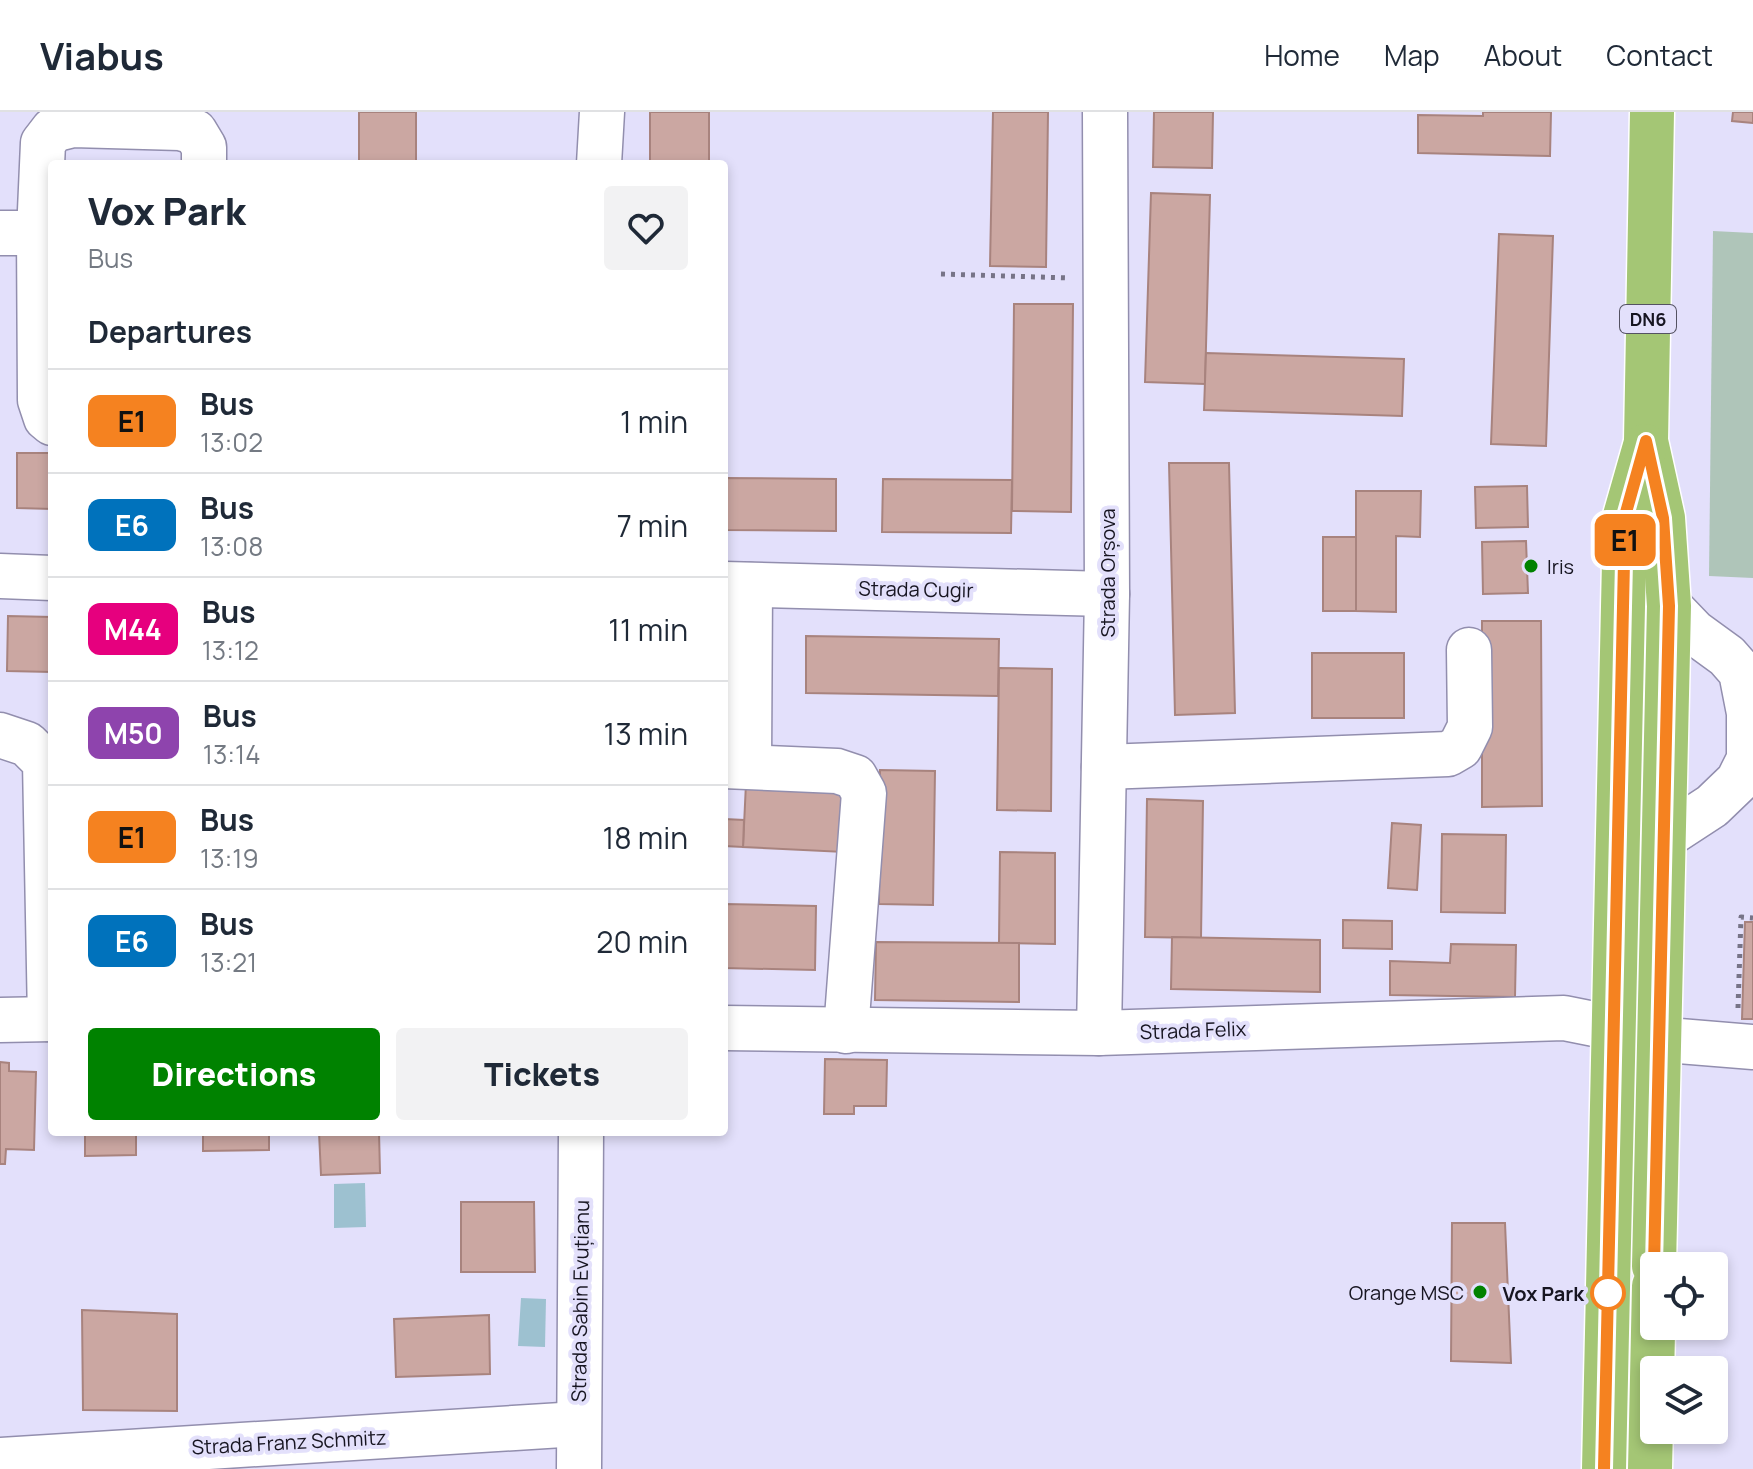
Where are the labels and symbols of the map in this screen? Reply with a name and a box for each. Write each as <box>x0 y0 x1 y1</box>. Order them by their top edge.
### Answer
road number: DN6 <box>1620 305 1676 333</box>
street label: Strada Orșova <box>1094 508 1121 638</box>
line badge: E1 <box>1589 514 1661 566</box>
place label: Iris <box>1547 553 1574 580</box>
marker: Iris <box>1522 557 1540 575</box>
street label: Strada Cugir <box>858 574 974 604</box>
street label: Strada Felix <box>1139 1015 1247 1045</box>
street label: Strada Sabin Evuțianu <box>565 1200 595 1402</box>
marker: Vox Park <box>1591 1276 1625 1310</box>
place label: Orange MSC <box>1349 1279 1464 1306</box>
place label: Vox Park <box>1503 1280 1585 1307</box>
marker: Orange MSC <box>1471 1283 1489 1301</box>
street label: Strada Franz Schmitz <box>191 1423 387 1461</box>

